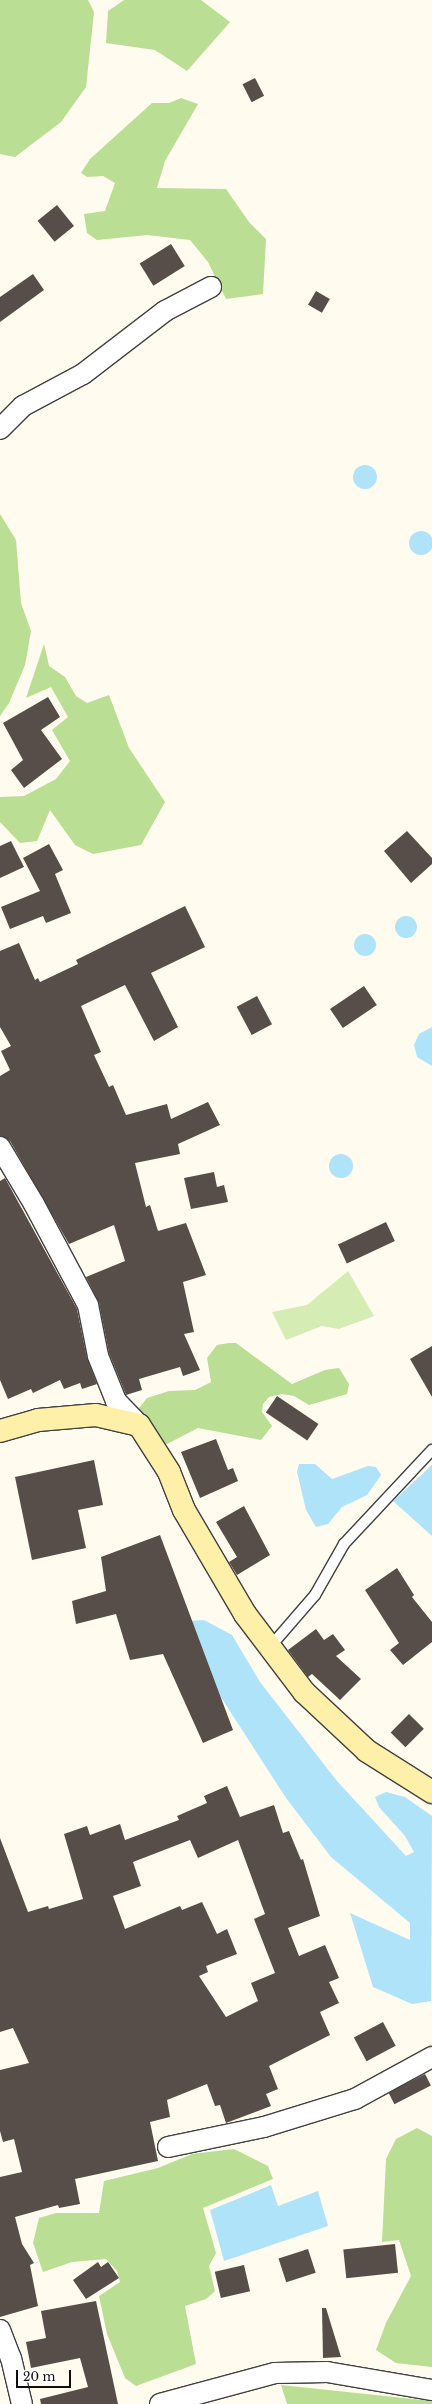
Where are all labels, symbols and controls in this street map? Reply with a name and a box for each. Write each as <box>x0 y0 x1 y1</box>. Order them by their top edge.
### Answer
scale bar <box>18 2362 73 2388</box>
text: 20 m <box>23 2369 55 2384</box>

